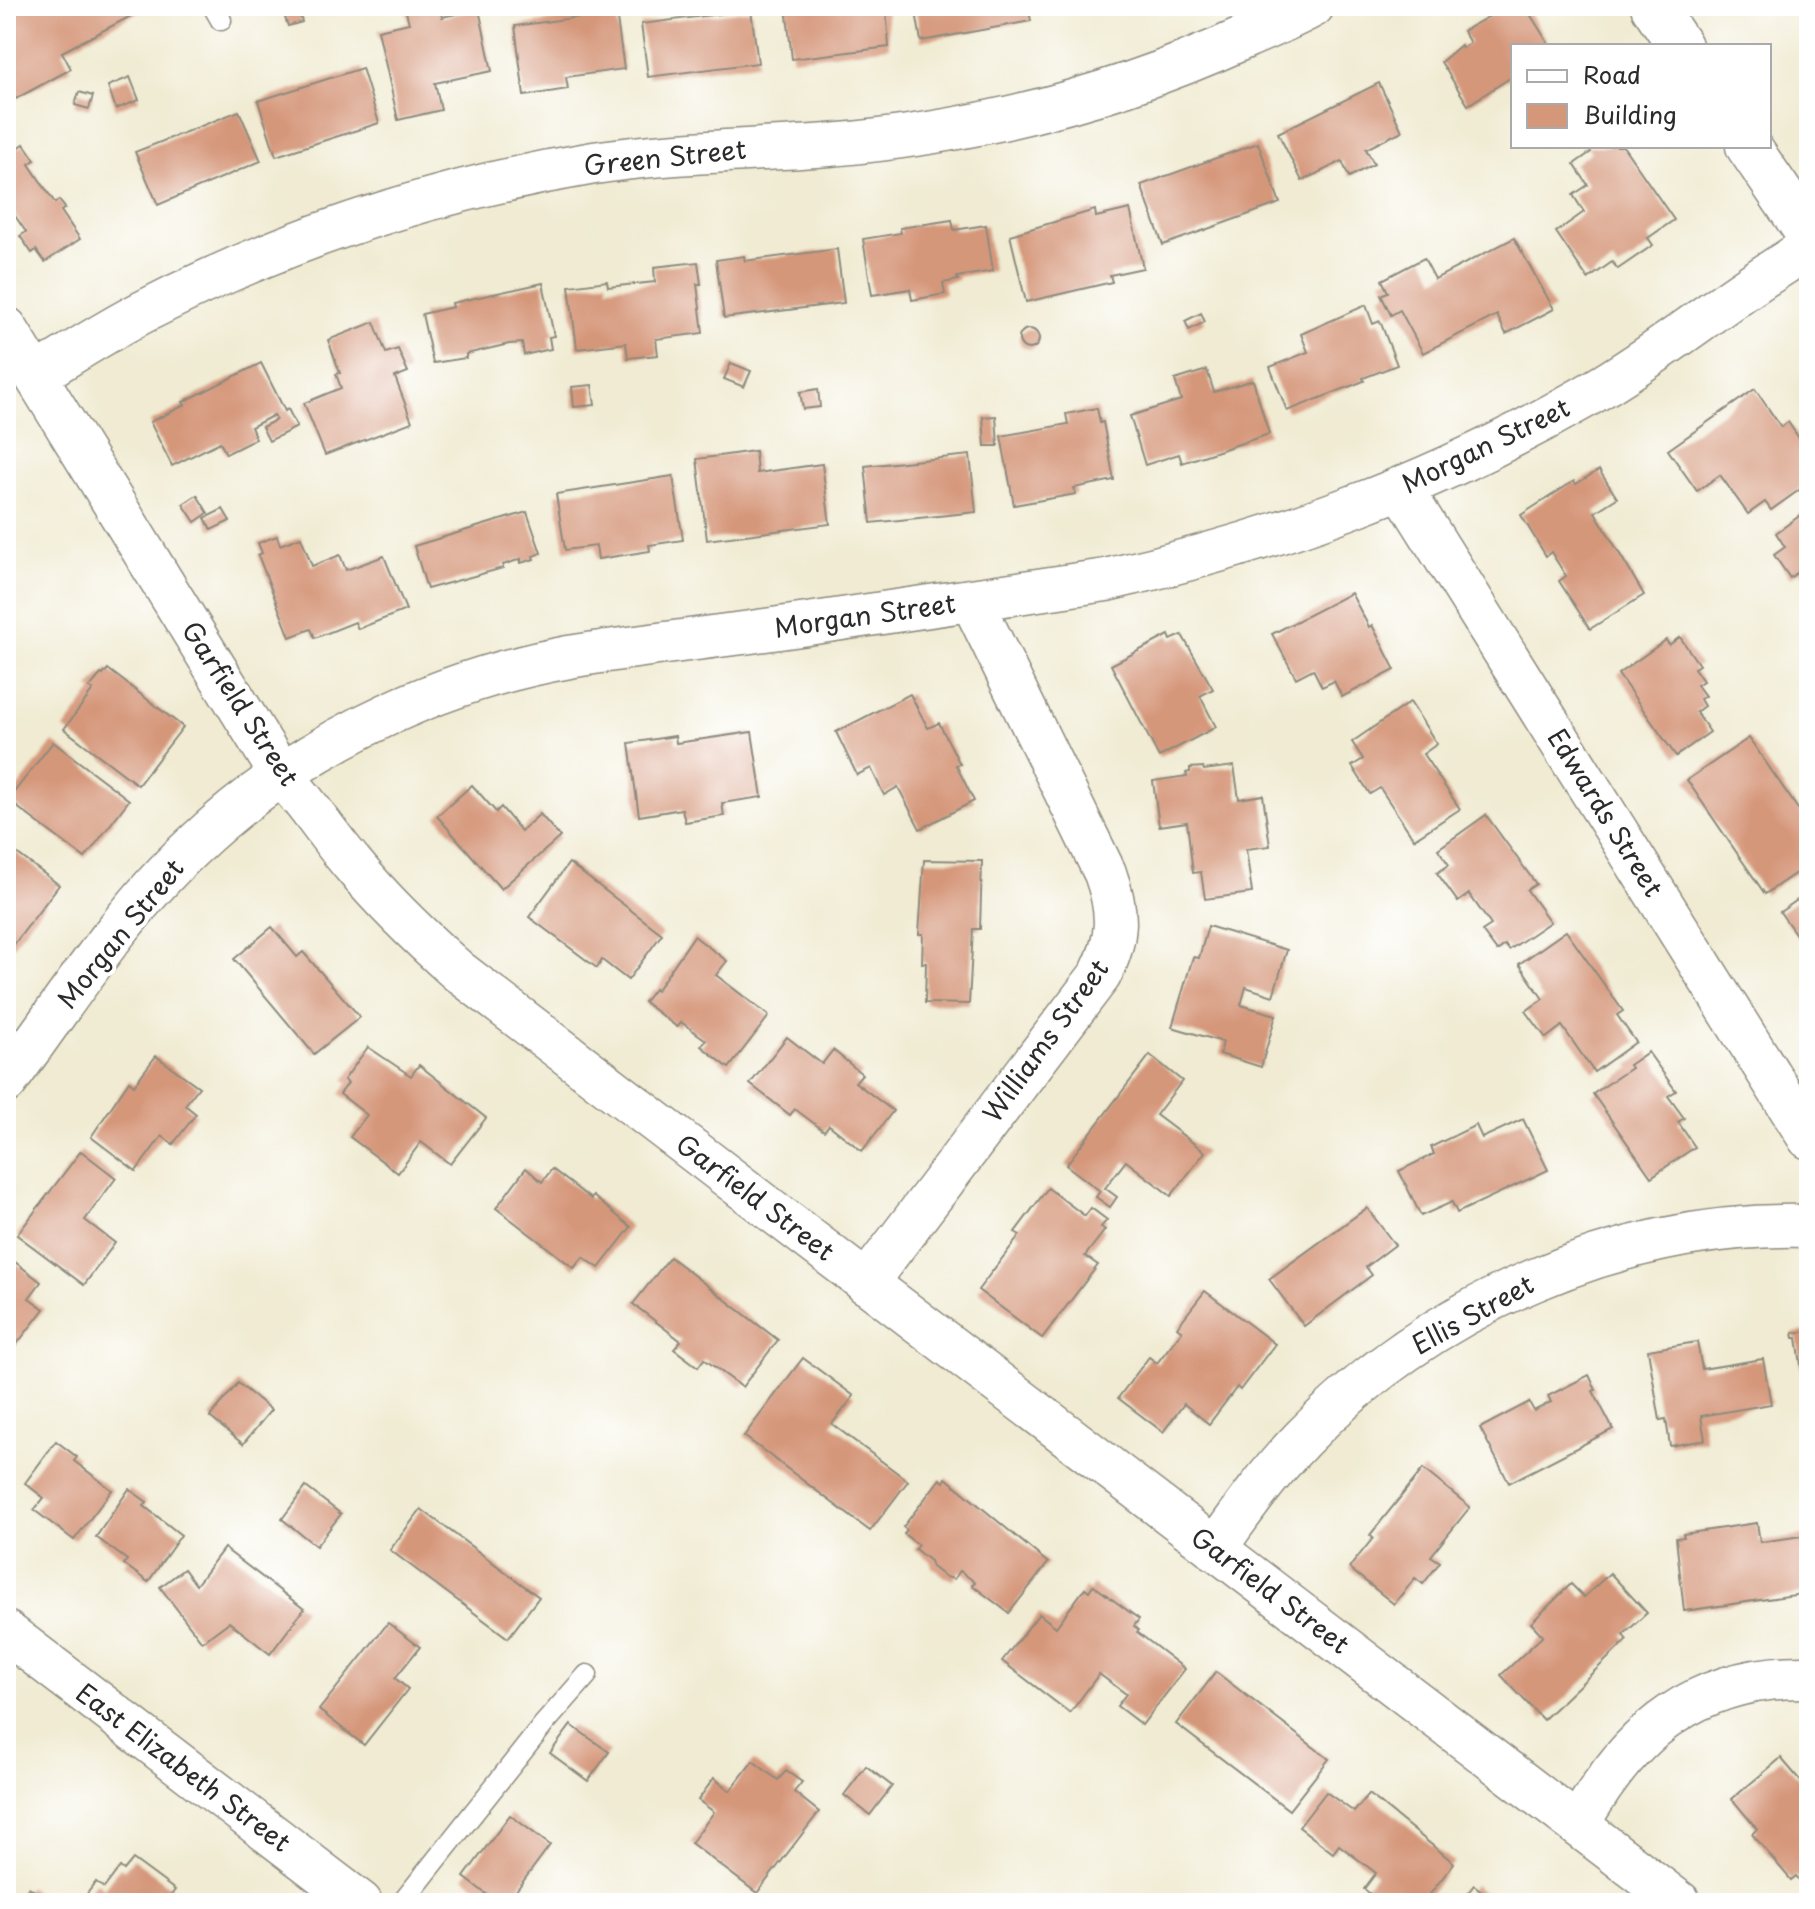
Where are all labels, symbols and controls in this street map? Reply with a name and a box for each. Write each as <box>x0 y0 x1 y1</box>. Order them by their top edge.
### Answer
legend <box>1511 44 1771 148</box>
text: Road <box>1583 56 1641 92</box>
text: Building <box>1583 96 1677 132</box>
street label: Green Street <box>582 129 748 184</box>
street label: Morgan Street <box>1395 387 1576 502</box>
street label: Morgan Street <box>772 582 958 647</box>
street label: Garfield Street <box>173 613 309 793</box>
street label: Edwards Street <box>1539 720 1674 904</box>
street label: Morgan Street <box>47 850 192 1016</box>
street label: Williams Street <box>972 950 1117 1130</box>
street label: Garfield Street <box>668 1124 843 1269</box>
street label: Ellis Street <box>1404 1264 1540 1363</box>
street label: Garfield Street <box>1183 1517 1358 1662</box>
street label: East Elizabeth Street <box>68 1673 300 1861</box>

